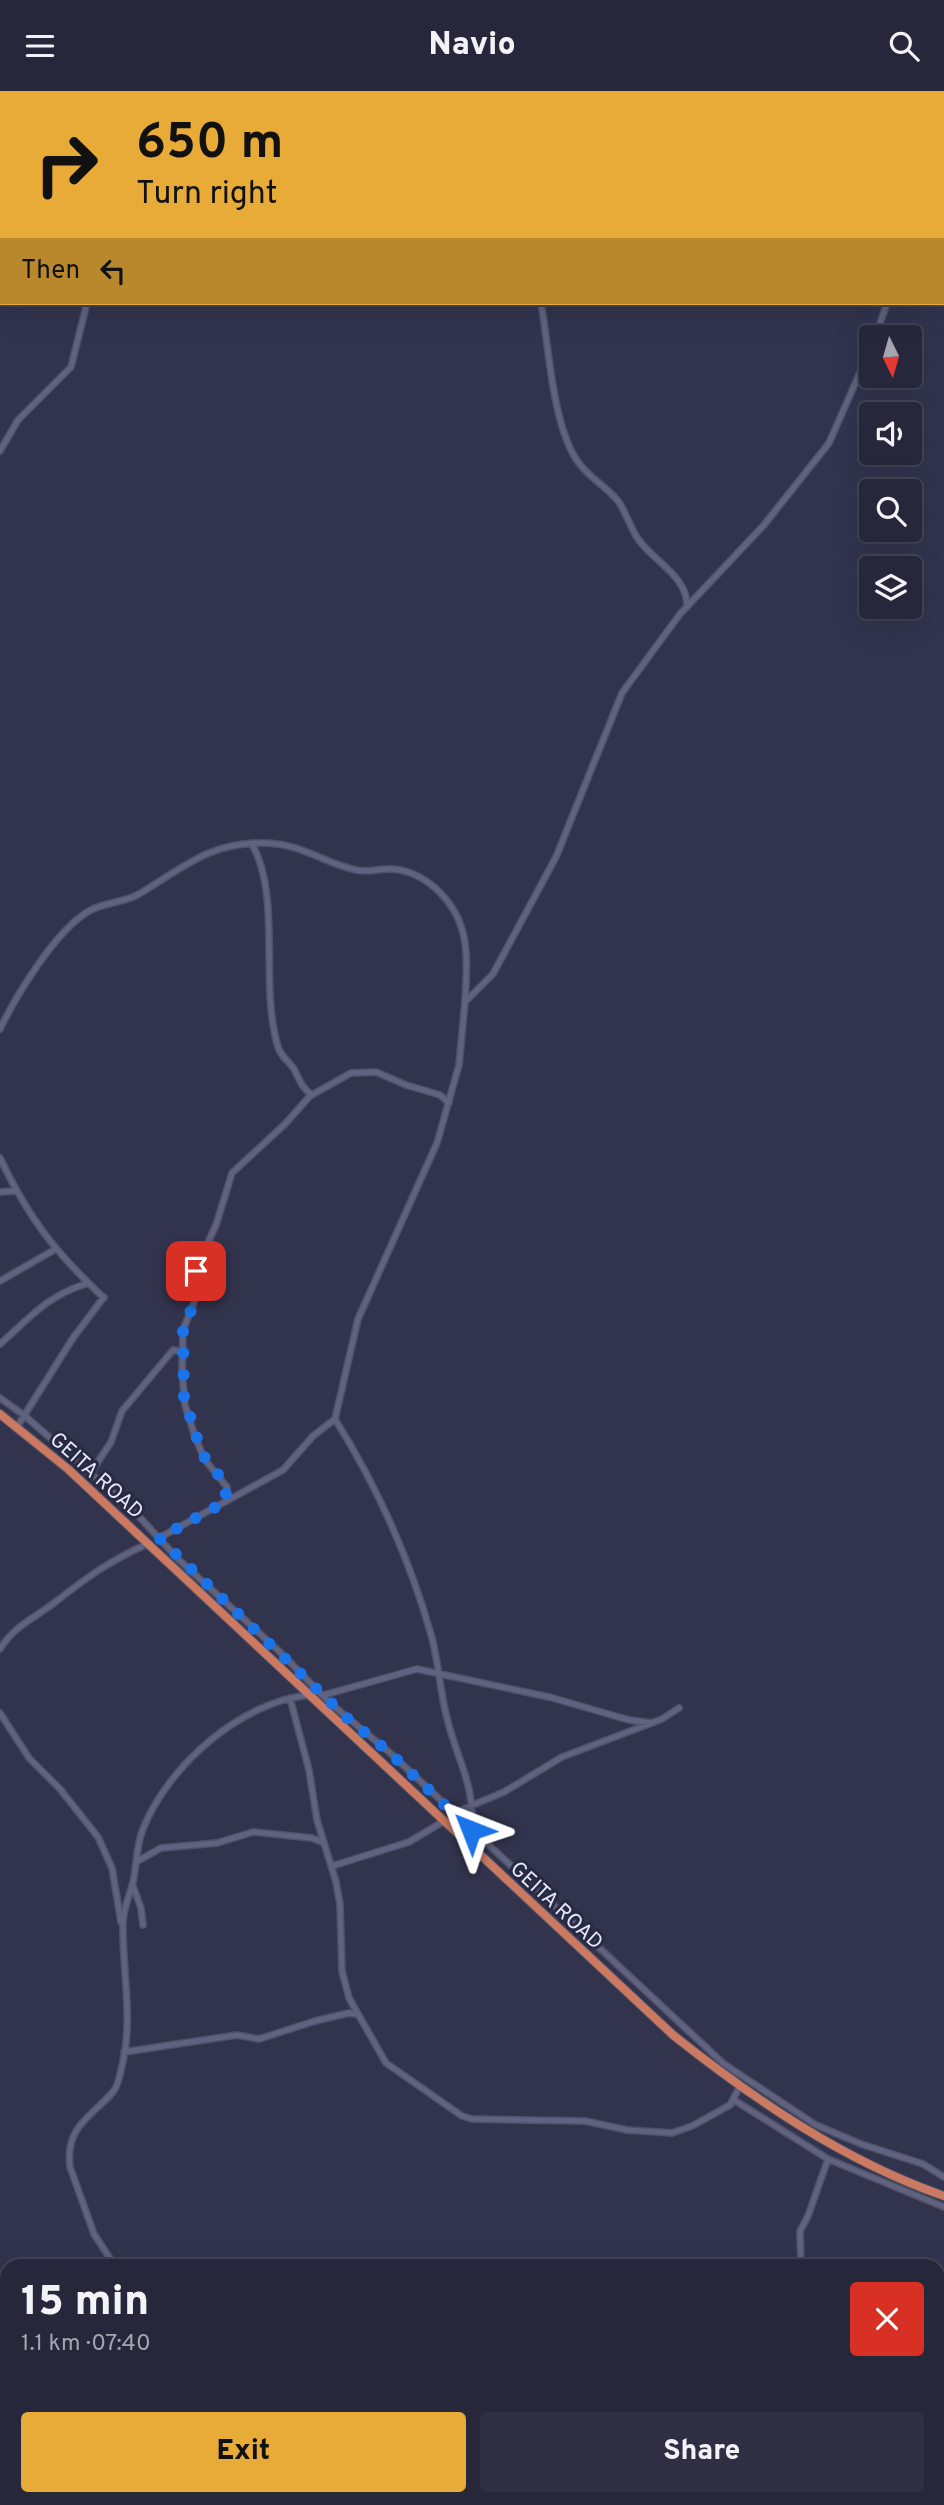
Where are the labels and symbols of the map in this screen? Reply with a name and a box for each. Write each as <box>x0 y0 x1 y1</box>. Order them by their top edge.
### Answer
north arrow <box>859 325 922 389</box>
pin <box>166 1241 226 1301</box>
street label: GEITA ROAD <box>43 1427 149 1525</box>
position arrow <box>434 1793 508 1867</box>
street label: GEITA ROAD <box>504 1856 608 1956</box>

